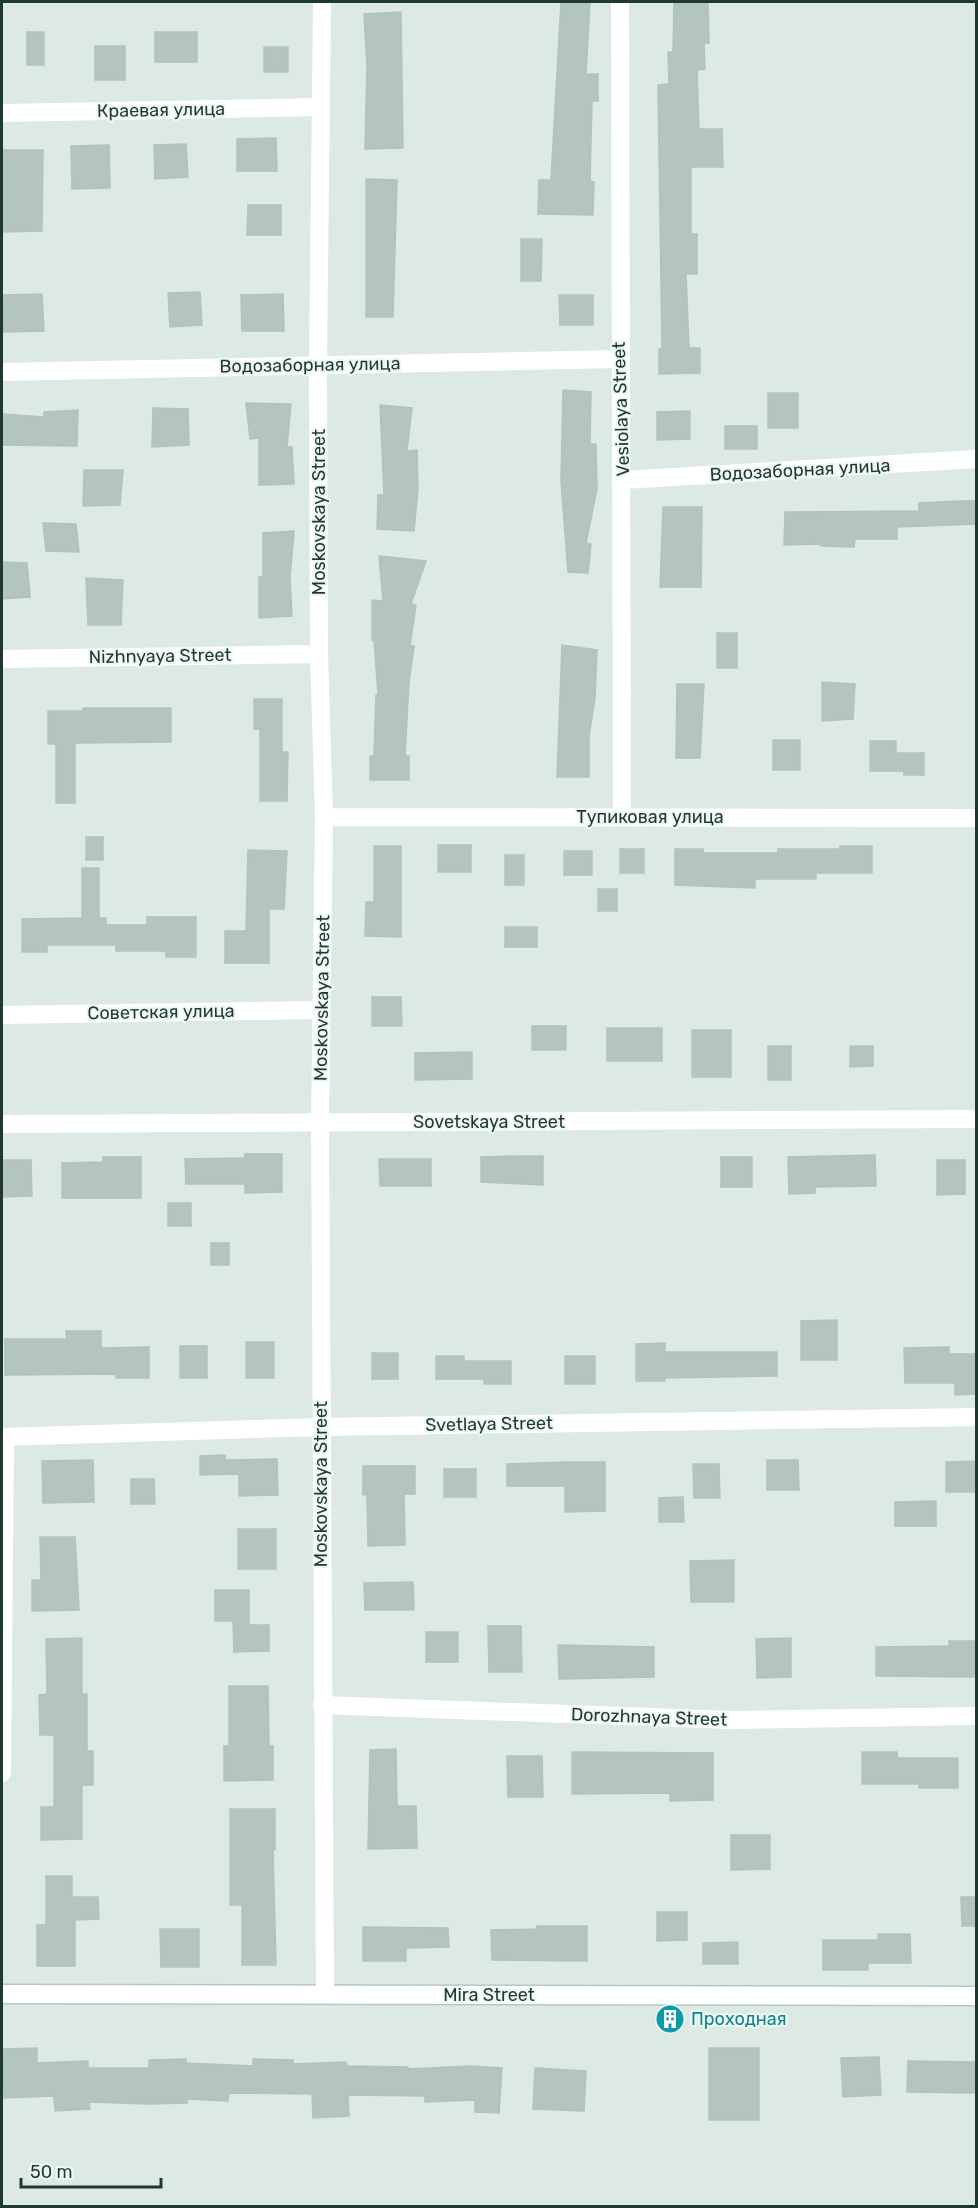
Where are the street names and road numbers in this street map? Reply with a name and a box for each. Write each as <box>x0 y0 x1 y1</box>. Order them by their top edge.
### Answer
street label: Краевая улица <box>97 98 225 122</box>
street label: Vesiolaya Street <box>608 341 634 477</box>
street label: Водозаборная улица <box>219 352 401 378</box>
street label: Moskovskaya Street <box>308 429 330 595</box>
street label: Водозаборная улица <box>709 454 891 486</box>
street label: Nizhnyaya Street <box>88 644 232 668</box>
street label: Тупиковая улица <box>576 806 724 828</box>
street label: Moskovskaya Street <box>310 915 334 1081</box>
street label: Советская улица <box>87 1000 235 1024</box>
street label: Sovetskaya Street <box>413 1111 565 1133</box>
street label: Moskovskaya Street <box>310 1401 332 1567</box>
street label: Svetlaya Street <box>425 1412 553 1436</box>
street label: Dorozhnaya Street <box>570 1703 728 1731</box>
street label: Mira Street <box>443 1984 535 2006</box>

